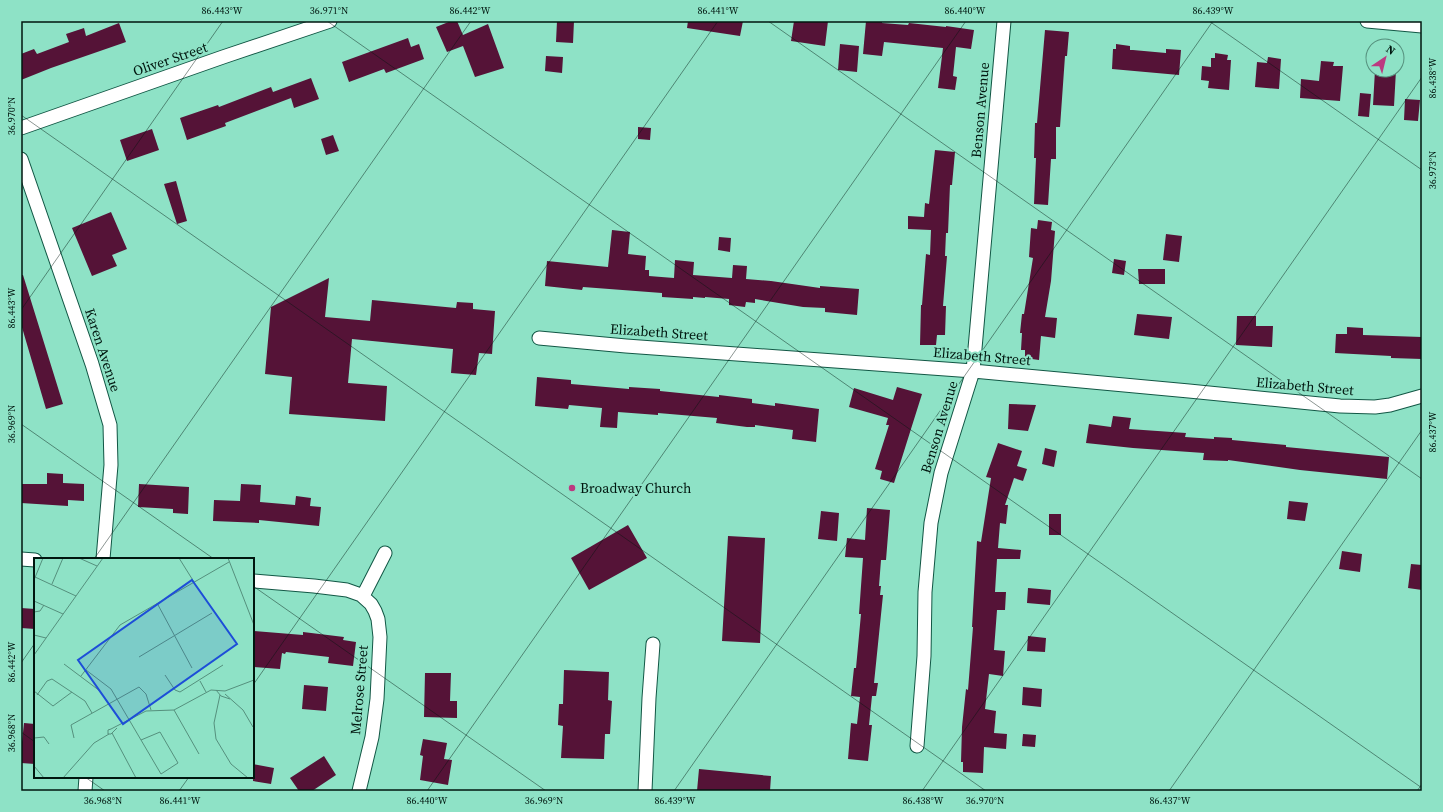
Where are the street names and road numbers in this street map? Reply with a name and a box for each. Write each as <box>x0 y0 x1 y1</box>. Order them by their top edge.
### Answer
street label: Oliver Street <box>130 37 210 81</box>
street label: Benson Avenue <box>966 61 994 159</box>
street label: Karen Avenue <box>80 306 126 394</box>
street label: Elizabeth Street <box>609 319 709 345</box>
street label: Elizabeth Street <box>932 342 1032 370</box>
street label: Elizabeth Street <box>1255 372 1355 400</box>
street label: Benson Avenue <box>915 378 963 476</box>
street label: Melrose Street <box>345 644 373 736</box>

